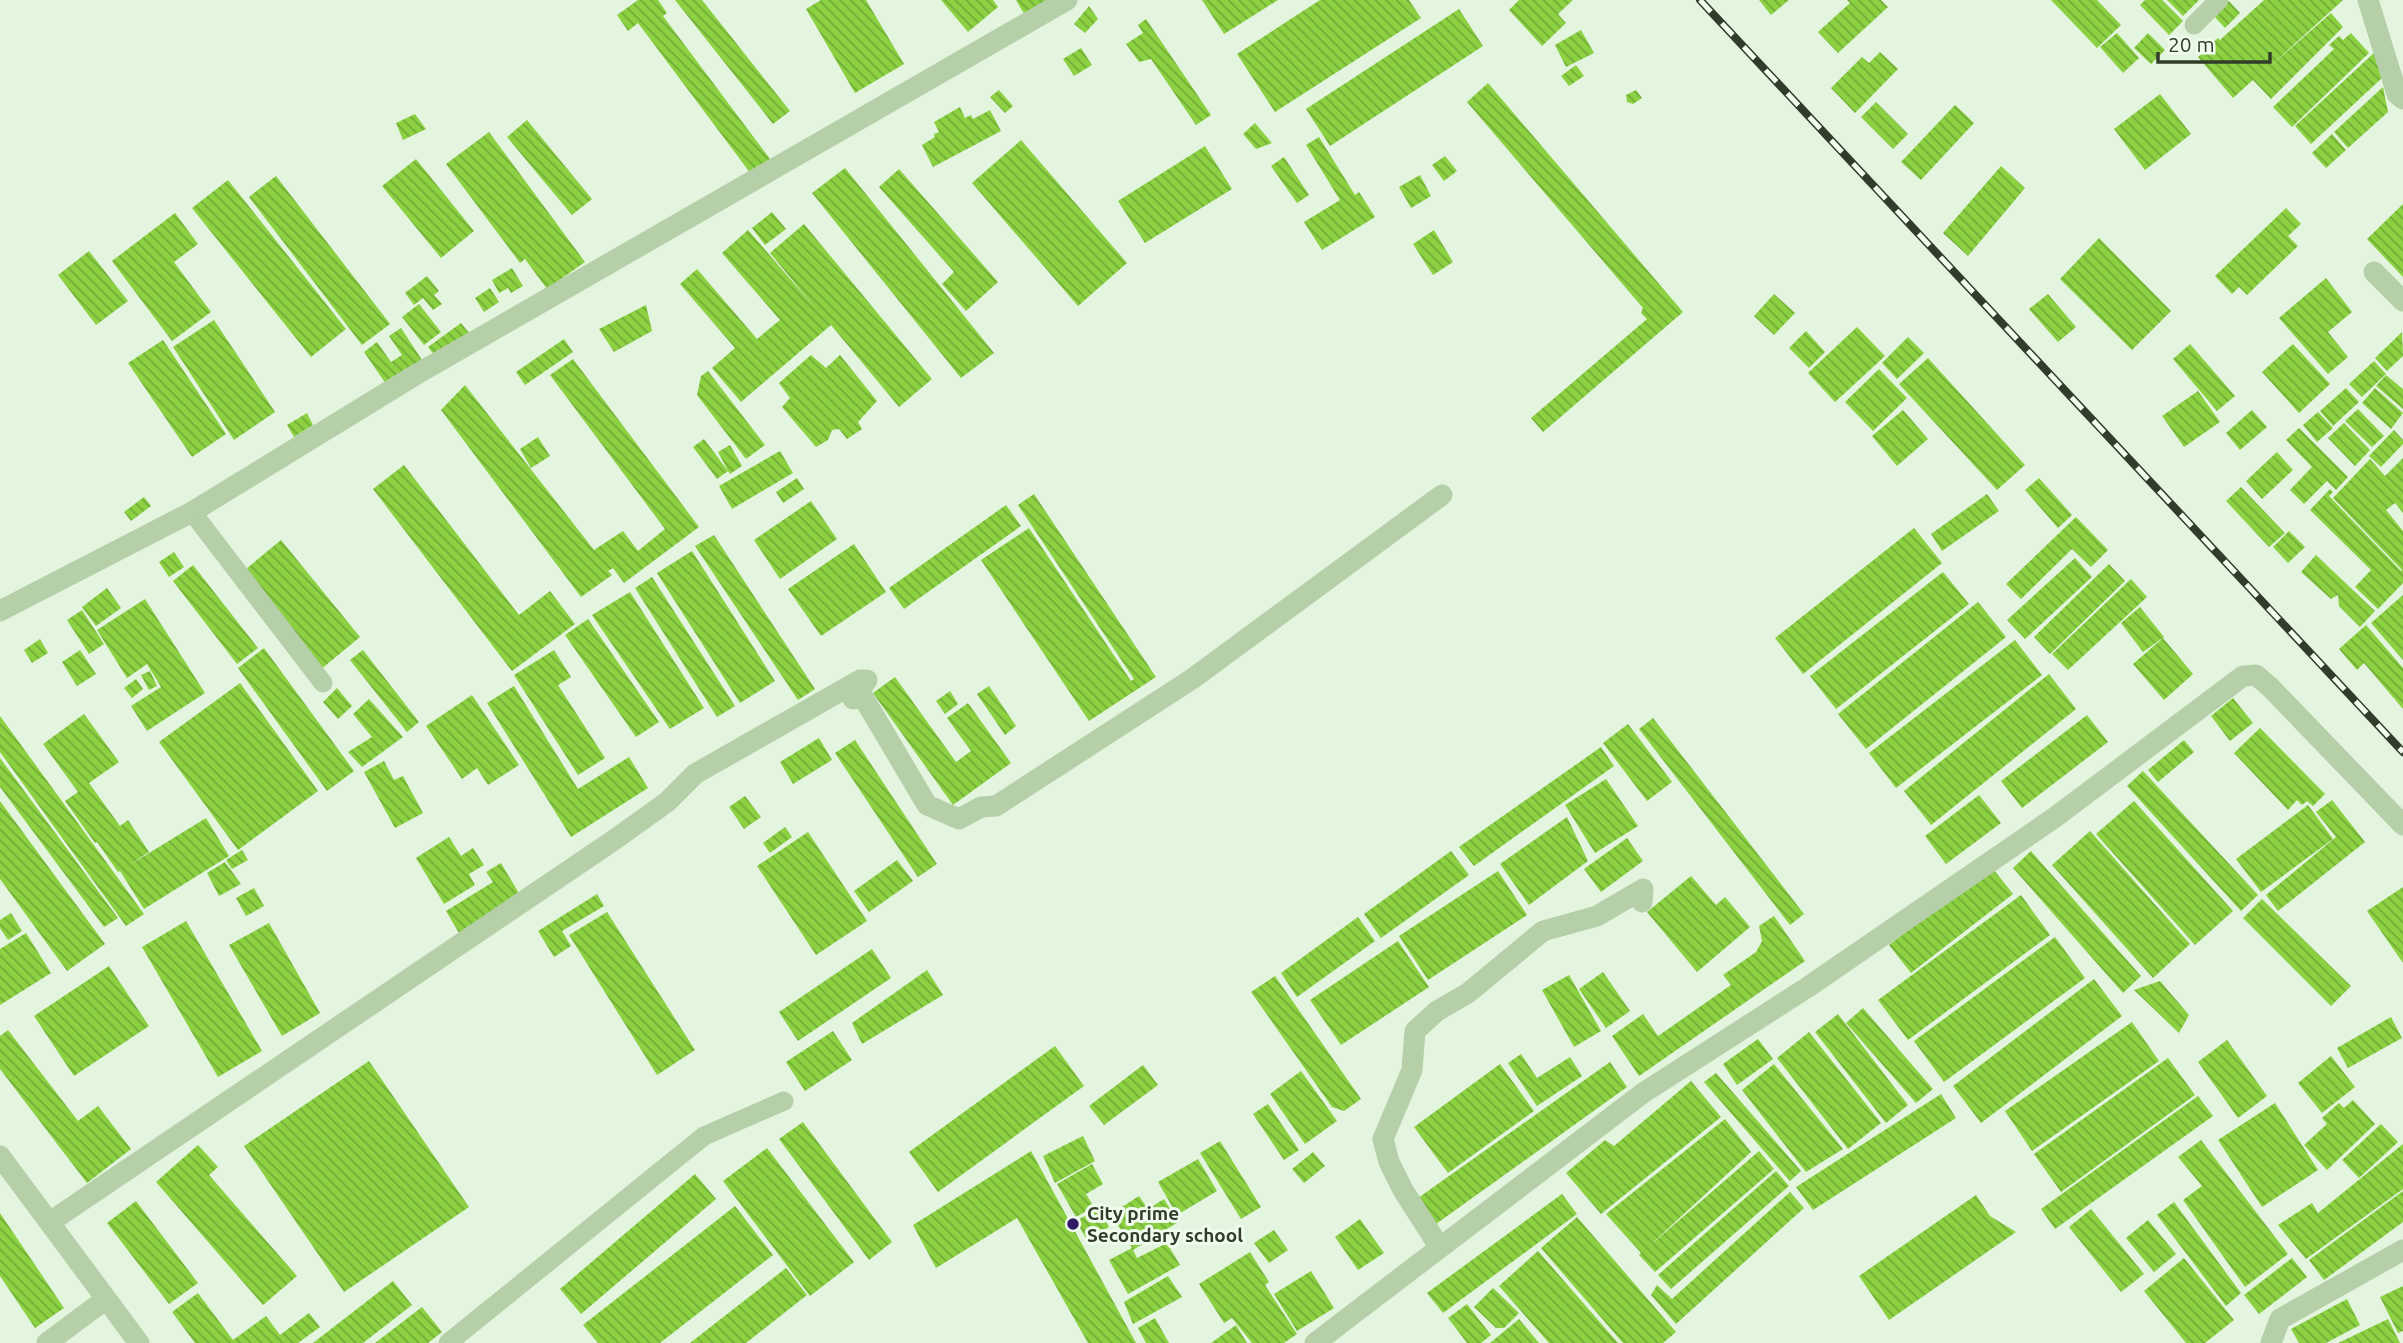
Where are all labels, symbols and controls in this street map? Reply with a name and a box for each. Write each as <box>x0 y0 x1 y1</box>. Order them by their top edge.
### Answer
scale bar <box>2158 21 2270 65</box>
text: 20 m <box>2168 32 2215 56</box>
place label: City prime Secondary school <box>1087 1202 1243 1246</box>
marker: City prime Secondary school <box>1065 1216 1081 1232</box>

